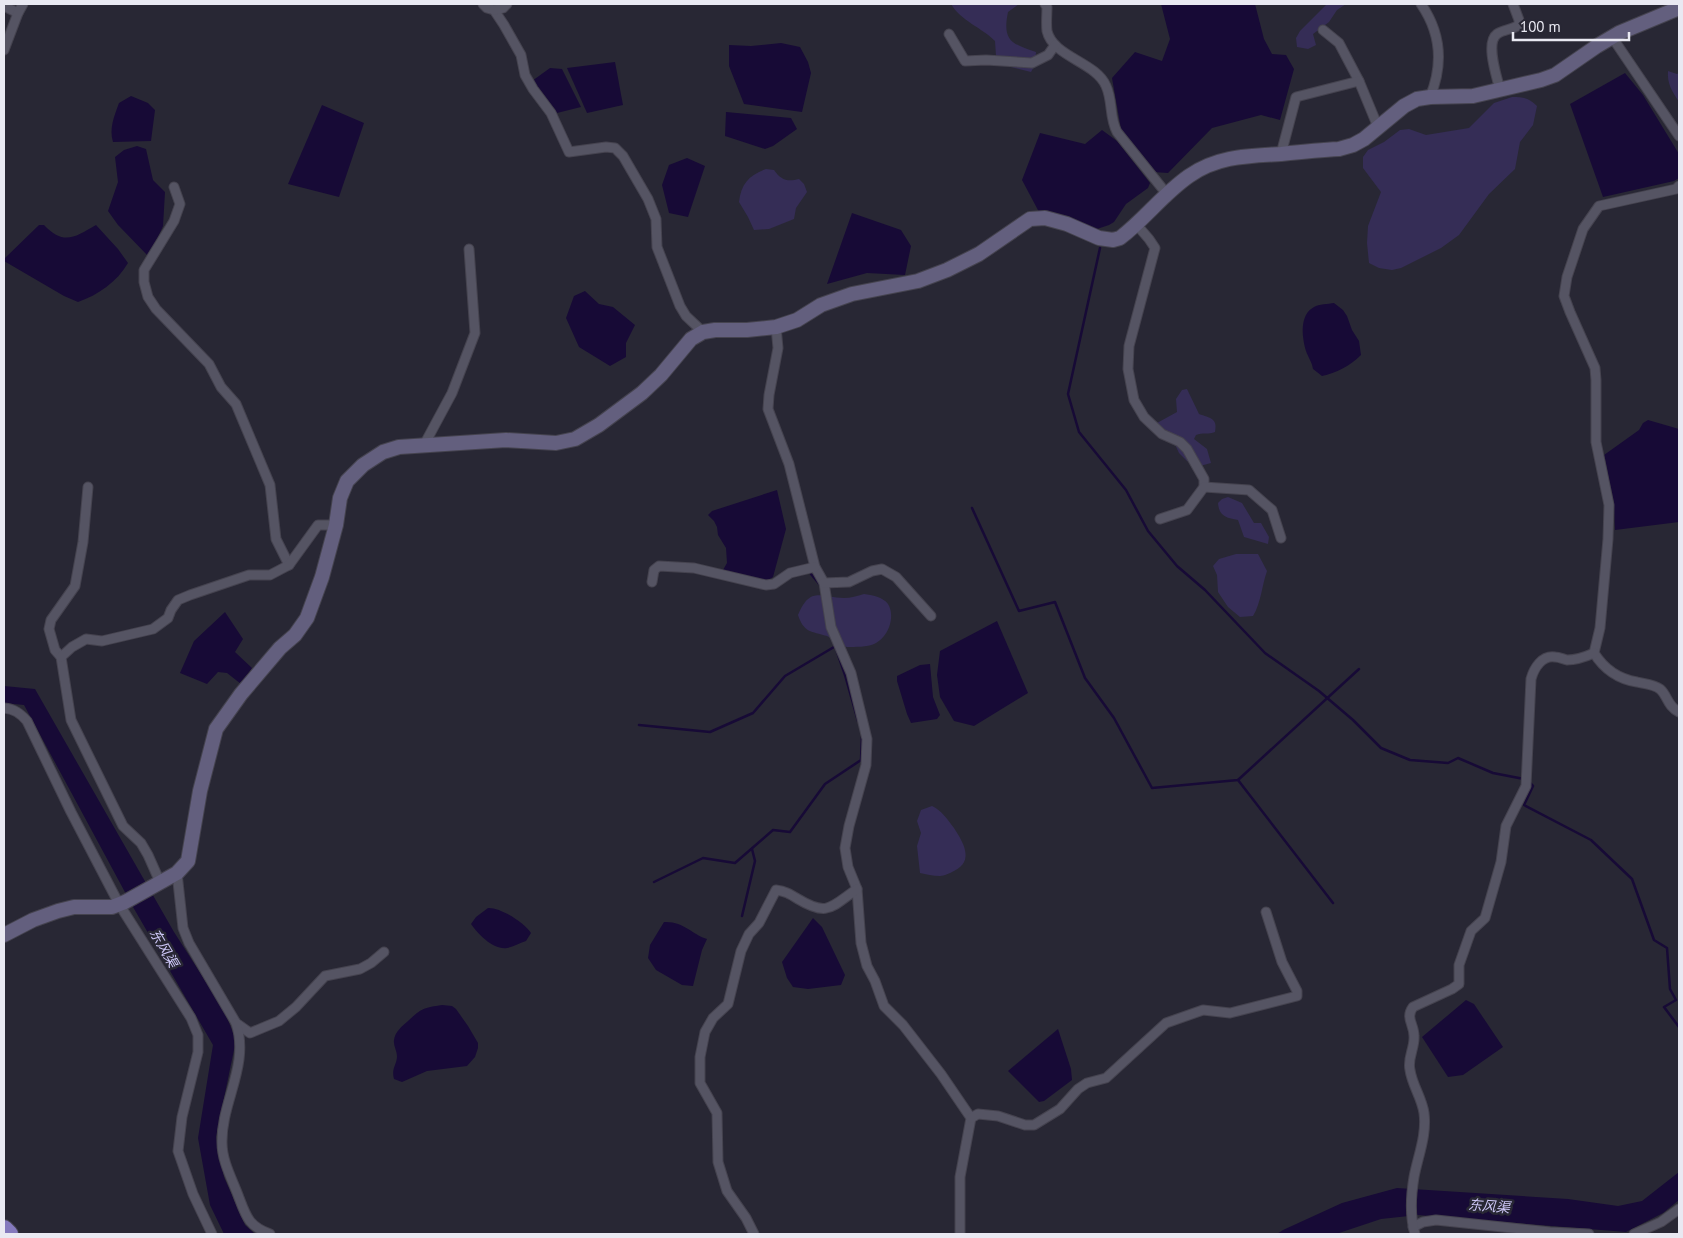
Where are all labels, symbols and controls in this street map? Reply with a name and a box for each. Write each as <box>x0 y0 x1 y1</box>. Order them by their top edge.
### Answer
scale bar <box>1513 10 1629 42</box>
text: 100 m <box>1520 17 1561 36</box>
water label: 东风渠 <box>146 925 183 972</box>
water label: 东风渠 <box>1467 1195 1513 1217</box>

